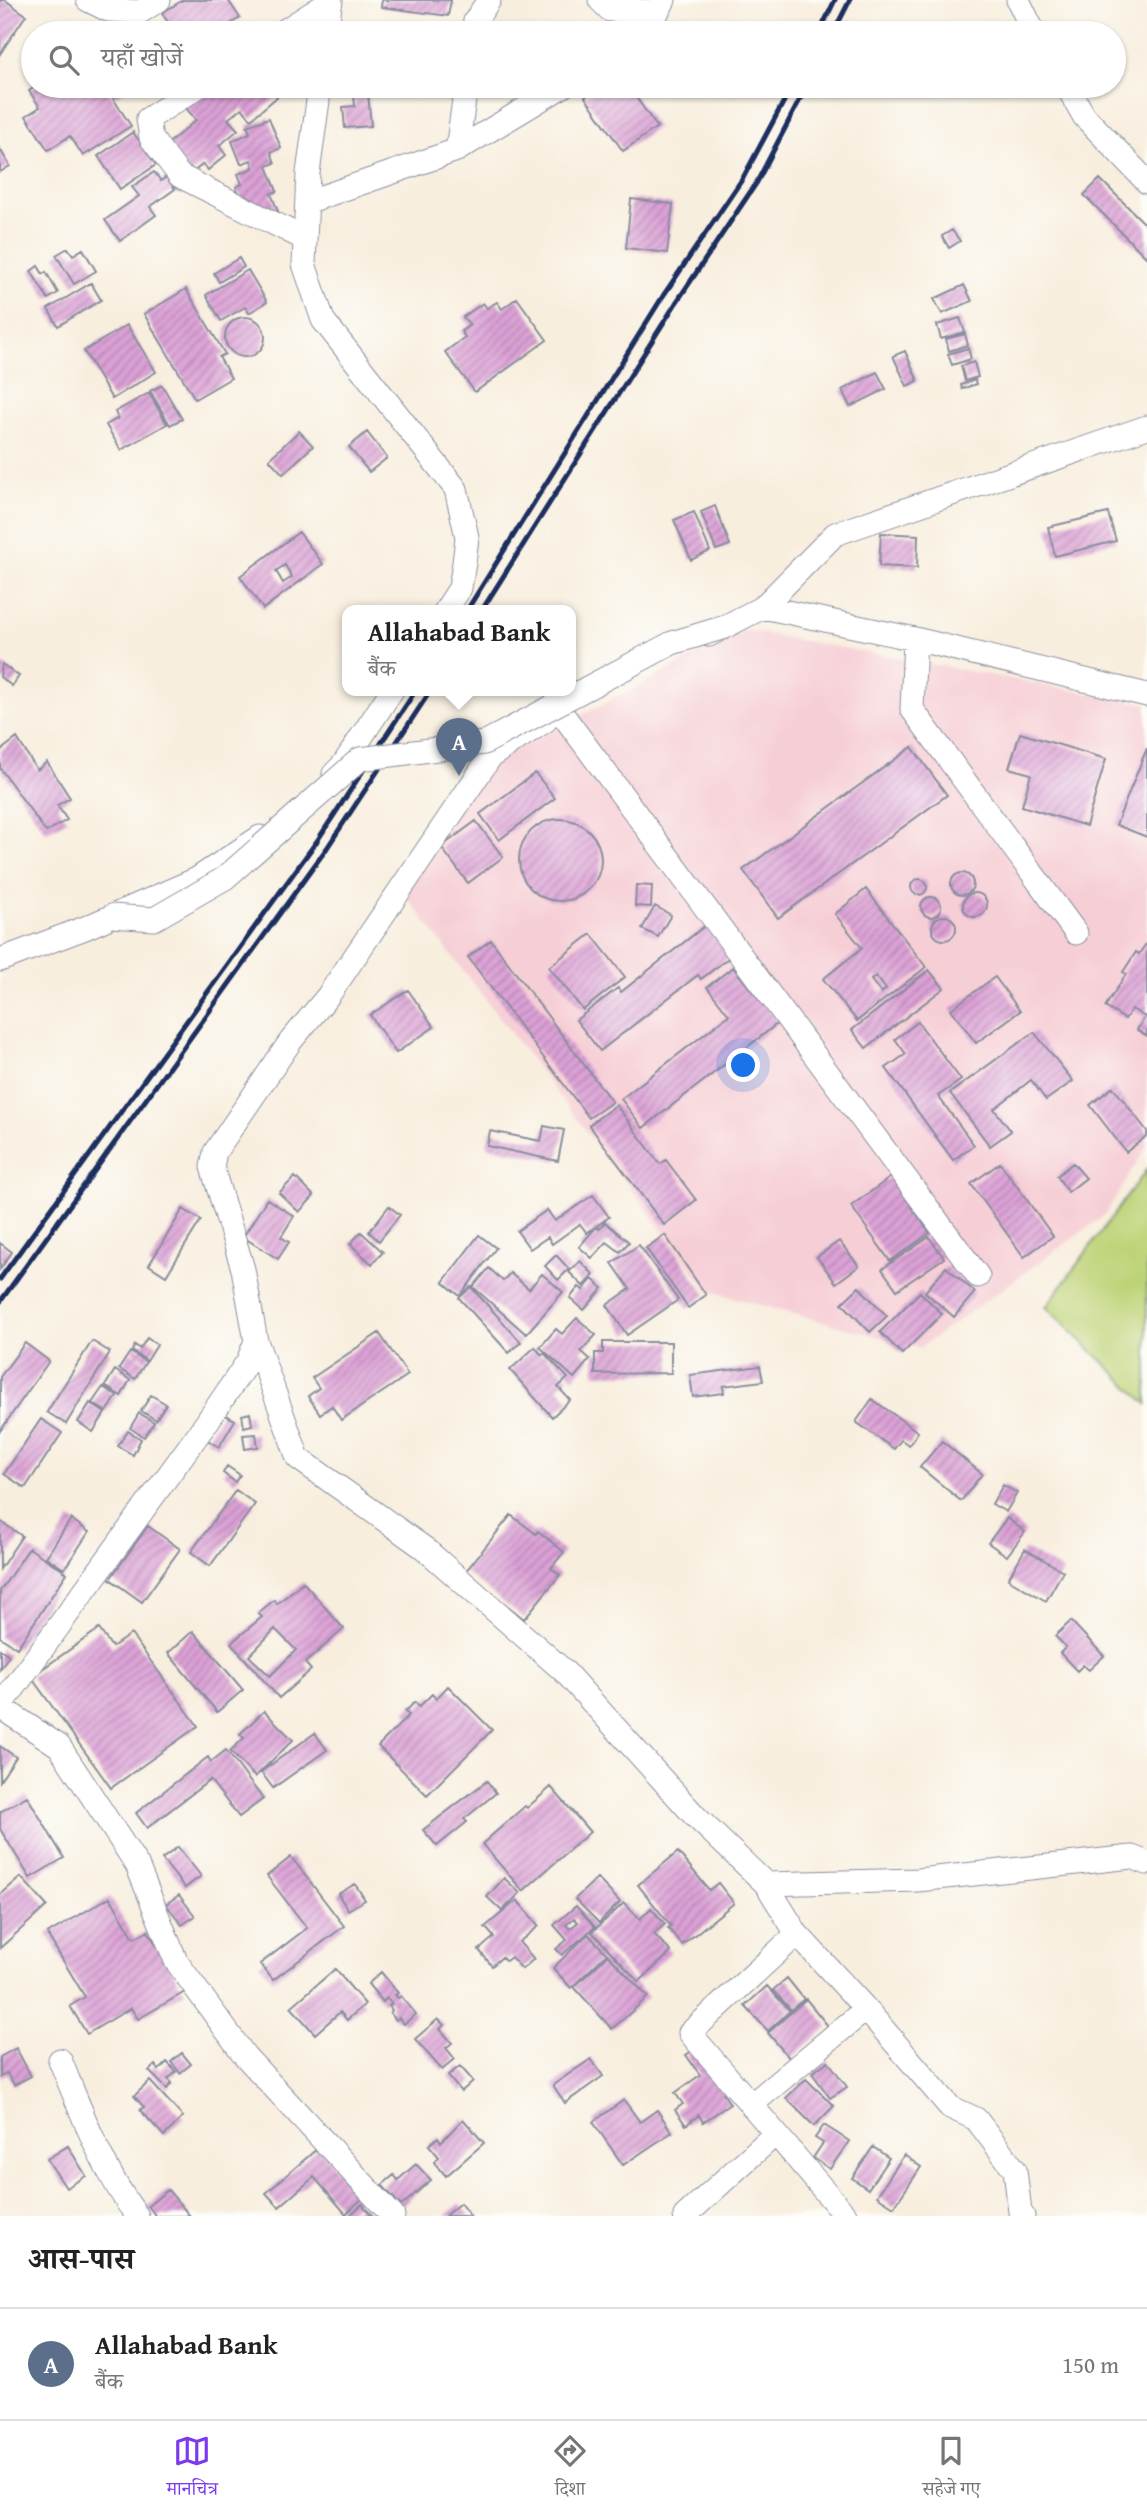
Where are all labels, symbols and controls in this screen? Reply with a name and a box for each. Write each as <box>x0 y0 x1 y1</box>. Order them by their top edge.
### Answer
search box <box>21 21 1126 98</box>
text: यहाँ खोजें <box>101 37 183 76</box>
icon: search <box>45 41 83 79</box>
popup <box>342 605 576 696</box>
text: Allahabad Bank <box>368 612 550 651</box>
text: बैंक <box>368 651 396 684</box>
pin: A <box>436 718 482 776</box>
your location <box>726 1048 760 1082</box>
text: आस-पास <box>28 2236 134 2280</box>
text: Allahabad Bank <box>95 2325 278 2364</box>
text: A <box>44 2348 58 2381</box>
text: 150 m <box>1062 2348 1119 2381</box>
text: बैंक <box>95 2364 123 2397</box>
tab: मानचित्र <box>167 2432 218 2507</box>
tab: दिशा <box>551 2432 589 2507</box>
tab: सहेजे गए <box>922 2432 980 2507</box>

